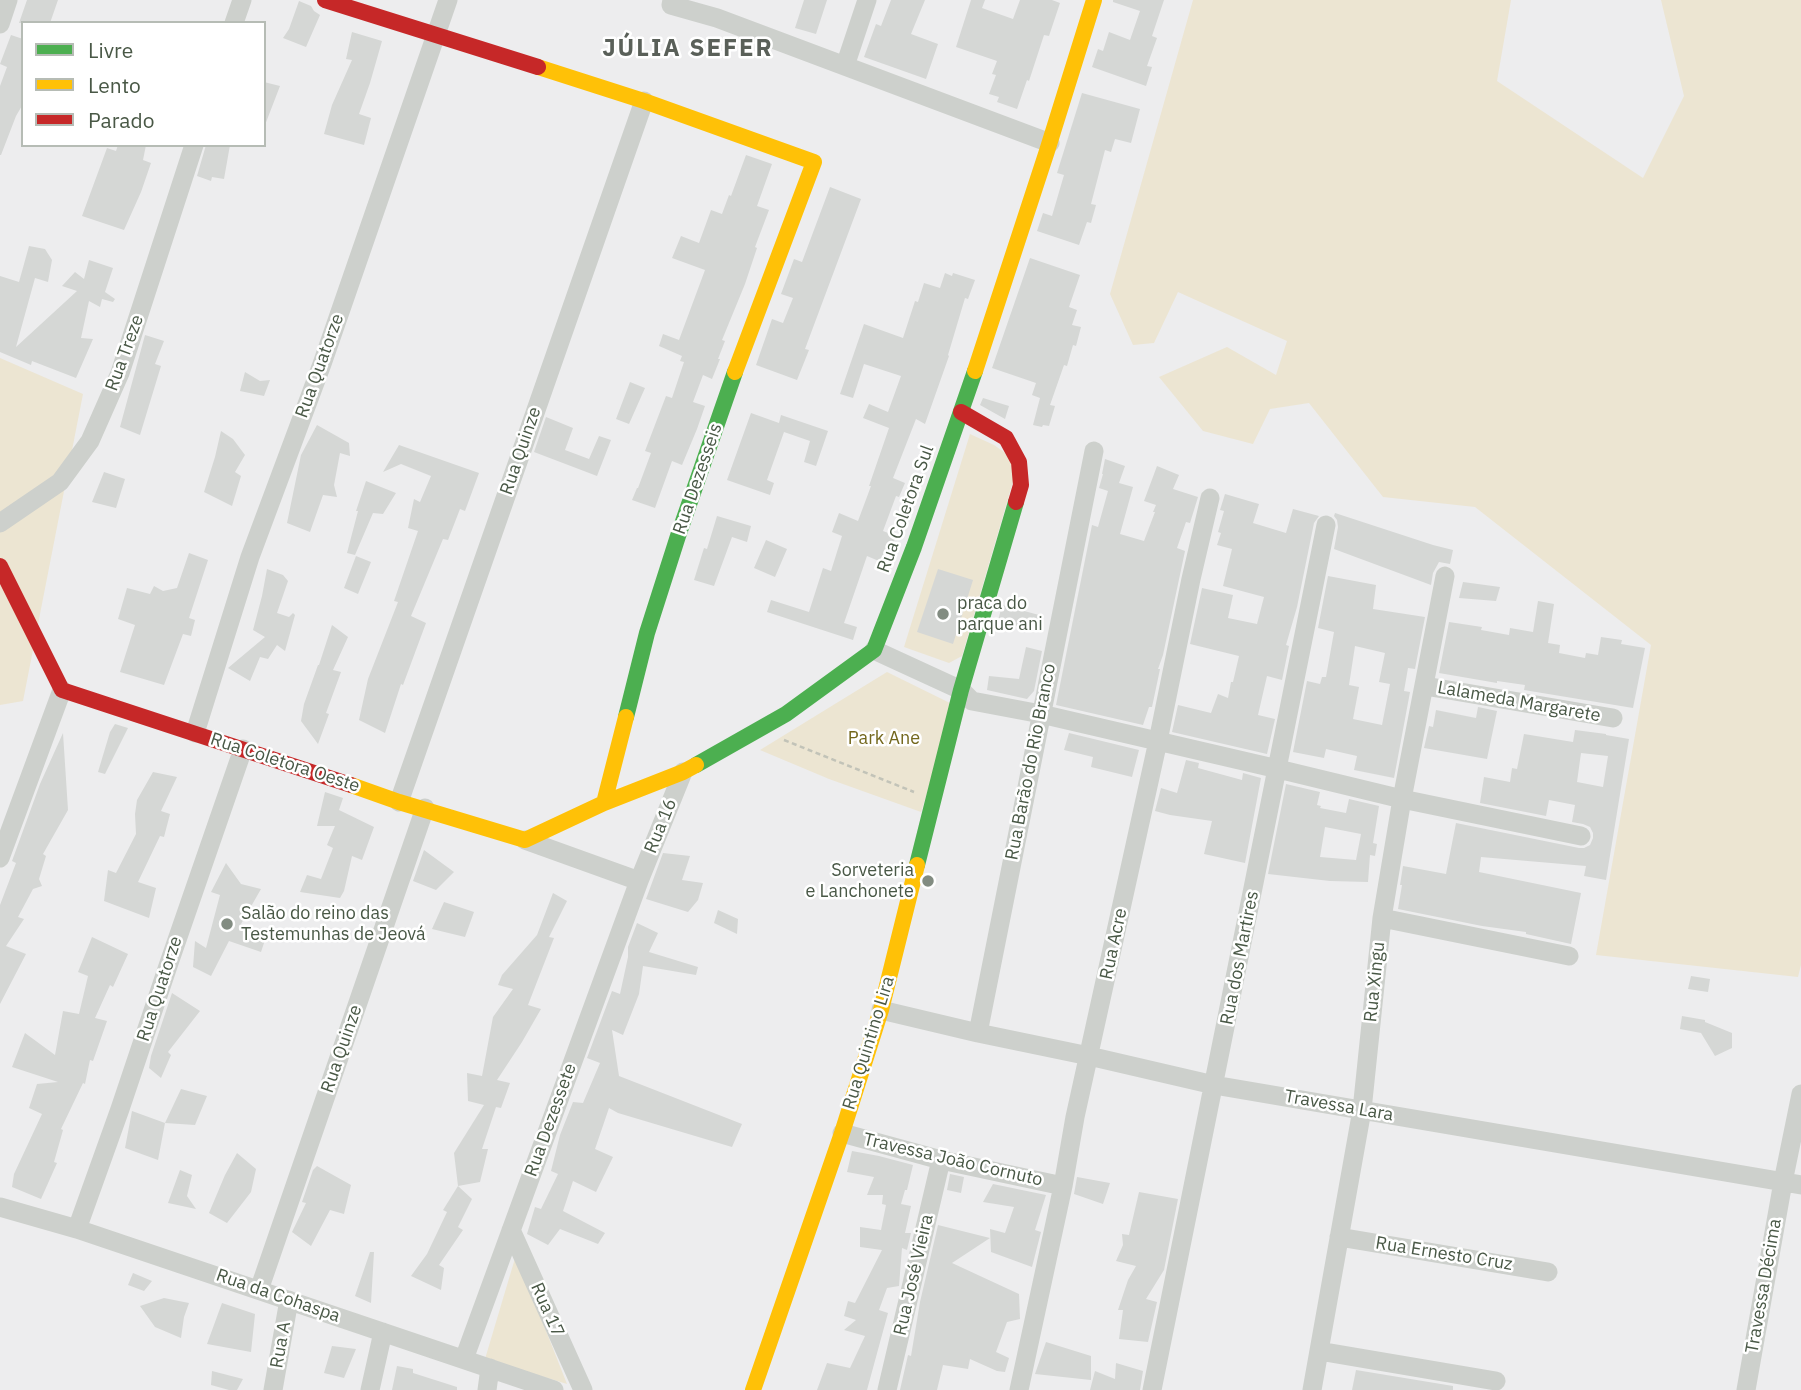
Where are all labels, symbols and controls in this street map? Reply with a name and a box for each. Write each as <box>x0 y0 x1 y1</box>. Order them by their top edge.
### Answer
legend <box>21 21 266 147</box>
district label: JÚLIA SEFER <box>604 35 772 63</box>
text: Livre <box>88 36 133 64</box>
text: Lento <box>88 71 141 99</box>
text: Parado <box>88 106 155 134</box>
street label: Rua Quatorze <box>291 311 349 421</box>
street label: Rua Treze <box>101 312 149 394</box>
street label: Rua Quinze <box>496 404 546 498</box>
street label: Rua Dezesseis <box>669 421 727 537</box>
street label: Rua Coletora Sul <box>873 442 939 576</box>
place label: praca do parque ani <box>957 593 1043 636</box>
marker: praca do parque ani <box>935 606 951 622</box>
street label: Rua Barão do Rio Branco <box>1001 662 1061 862</box>
street label: Lalameda Margarete <box>1436 677 1602 727</box>
park label: Park Ane <box>848 728 920 750</box>
street label: Rua Coletora Oeste <box>208 729 362 797</box>
street label: Rua 16 <box>640 795 682 857</box>
place label: Sorveteria e Lanchonete <box>805 860 914 903</box>
marker: Sorveteria e Lanchonete <box>920 873 936 889</box>
street label: Rua dos Martires <box>1216 889 1264 1027</box>
place label: Salão do reino das Testemunhas de Jeová <box>241 903 426 946</box>
street label: Rua Acre <box>1096 906 1132 982</box>
marker: Salão do reino das Testemunhas de Jeová <box>219 916 235 932</box>
street label: Rua Quatorze <box>133 934 187 1044</box>
street label: Rua Xingu <box>1360 941 1390 1023</box>
street label: Rua Quintino Lira <box>838 974 900 1112</box>
street label: Rua Quinze <box>317 1002 367 1096</box>
street label: Rua Dezessete <box>521 1060 581 1180</box>
street label: Travessa Lara <box>1283 1086 1395 1126</box>
street label: Travessa João Cornuto <box>861 1129 1045 1191</box>
street label: Rua José Vieira <box>890 1212 938 1338</box>
street label: Travessa Décima <box>1742 1217 1786 1355</box>
street label: Rua Ernesto Cruz <box>1374 1233 1514 1275</box>
street label: Rua da Cohaspa <box>213 1265 343 1327</box>
street label: Rua 17 <box>526 1279 568 1341</box>
street label: Rua A <box>266 1320 296 1370</box>

